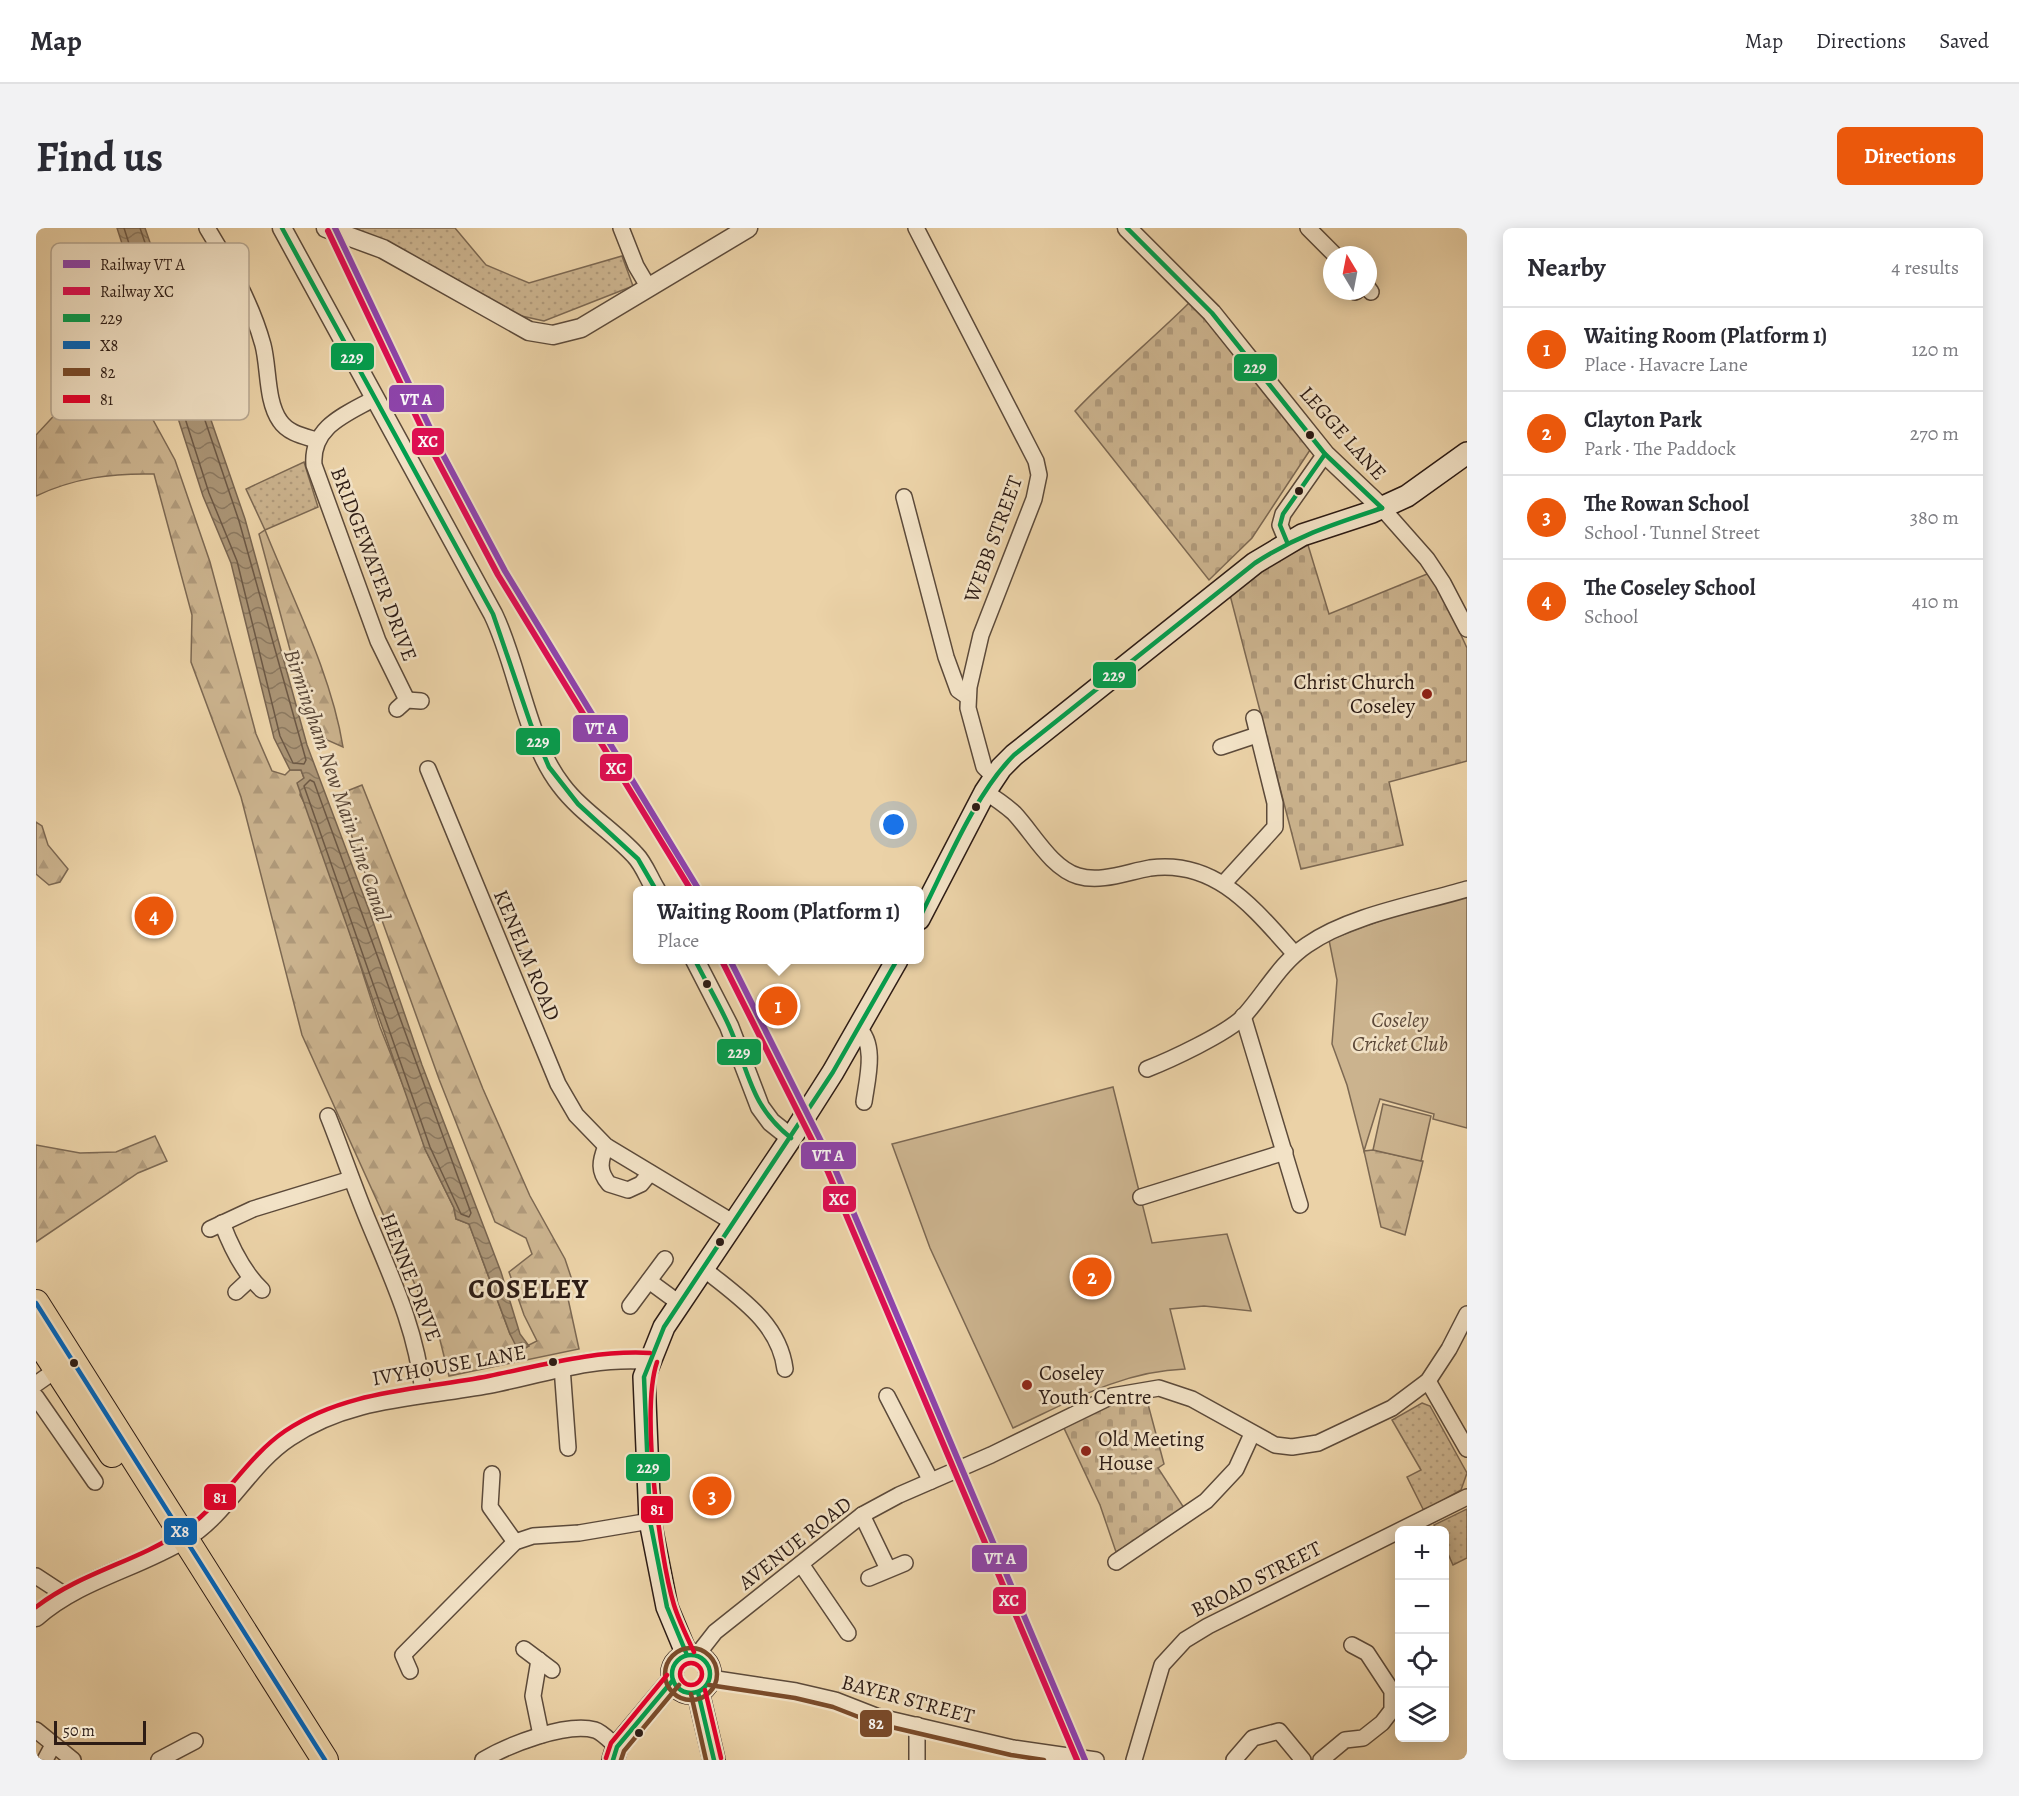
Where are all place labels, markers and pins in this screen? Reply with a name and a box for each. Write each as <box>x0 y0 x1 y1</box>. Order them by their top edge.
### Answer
unlabelled marker <box>1304 429 1316 441</box>
unlabelled marker <box>1293 485 1305 497</box>
place label: Christ Church Coseley <box>1293 668 1416 720</box>
marker: Christ Church Coseley <box>1420 687 1434 701</box>
unlabelled marker <box>970 801 982 813</box>
pin: 4 <box>134 894 174 938</box>
unlabelled marker <box>701 978 713 990</box>
pin: 1 <box>758 984 798 1028</box>
unlabelled marker <box>714 1236 726 1248</box>
pin: 2 <box>1072 1254 1112 1300</box>
unlabelled marker <box>547 1356 559 1368</box>
unlabelled marker <box>68 1357 80 1369</box>
place label: Coseley Youth Centre <box>1038 1359 1151 1411</box>
marker: Coseley Youth Centre <box>1020 1378 1034 1392</box>
place label: Old Meeting House <box>1098 1425 1205 1477</box>
marker: Old Meeting House <box>1079 1444 1093 1458</box>
pin: 3 <box>692 1474 732 1518</box>
unlabelled marker <box>633 1727 645 1739</box>

